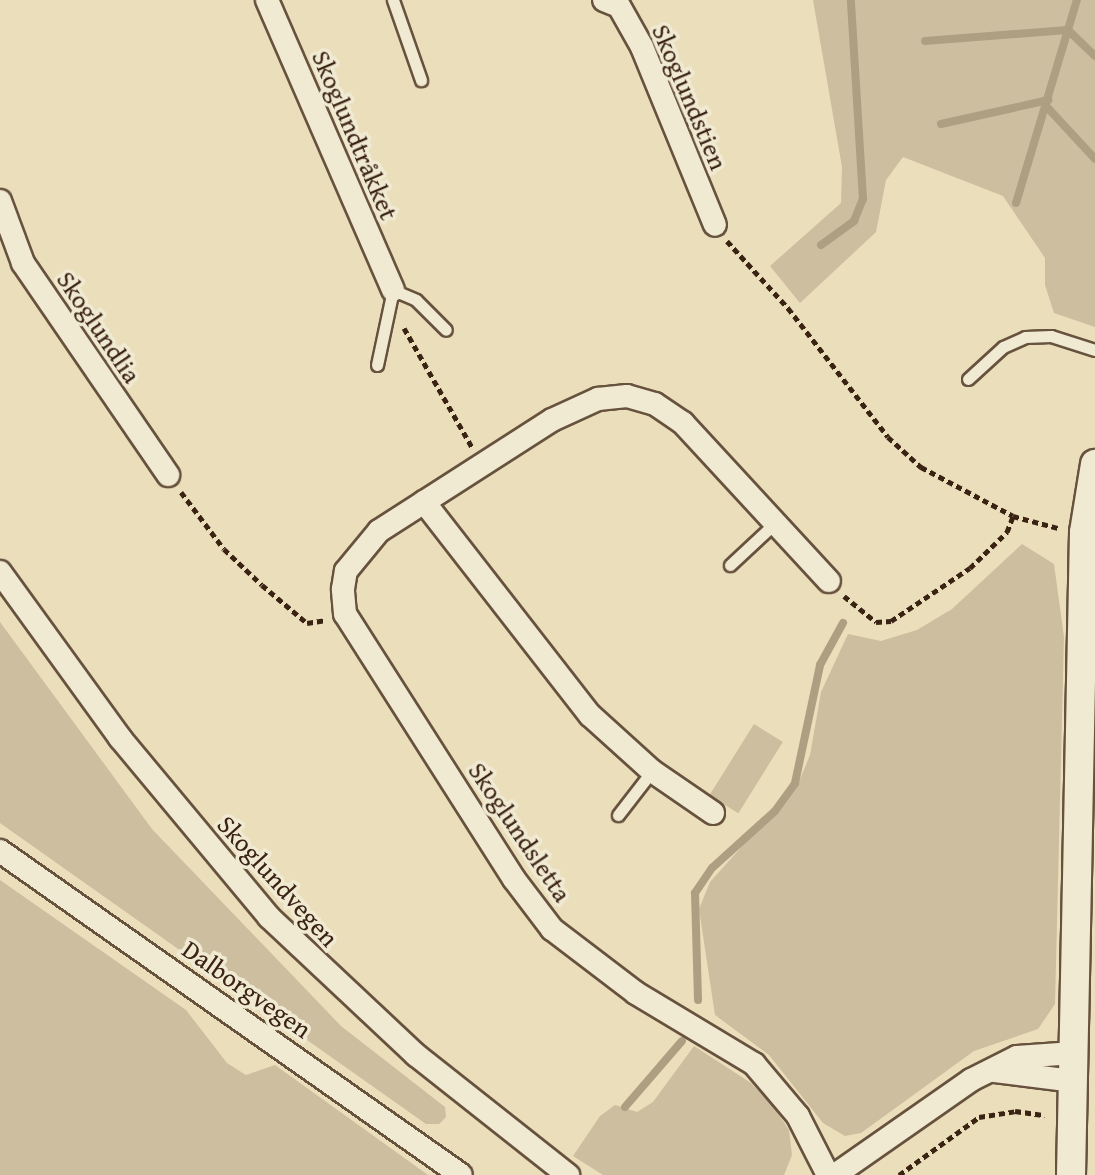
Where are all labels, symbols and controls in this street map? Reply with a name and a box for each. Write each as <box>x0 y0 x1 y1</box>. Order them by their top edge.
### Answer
street label: Skoglundstien <box>645 20 735 174</box>
street label: Skoglundtråkket <box>305 46 405 224</box>
street label: Skoglundlia <box>50 265 148 389</box>
street label: Skoglundsletta <box>462 756 578 908</box>
street label: Skoglundvegen <box>211 809 345 953</box>
street label: Dalborgvegen <box>177 933 317 1045</box>

